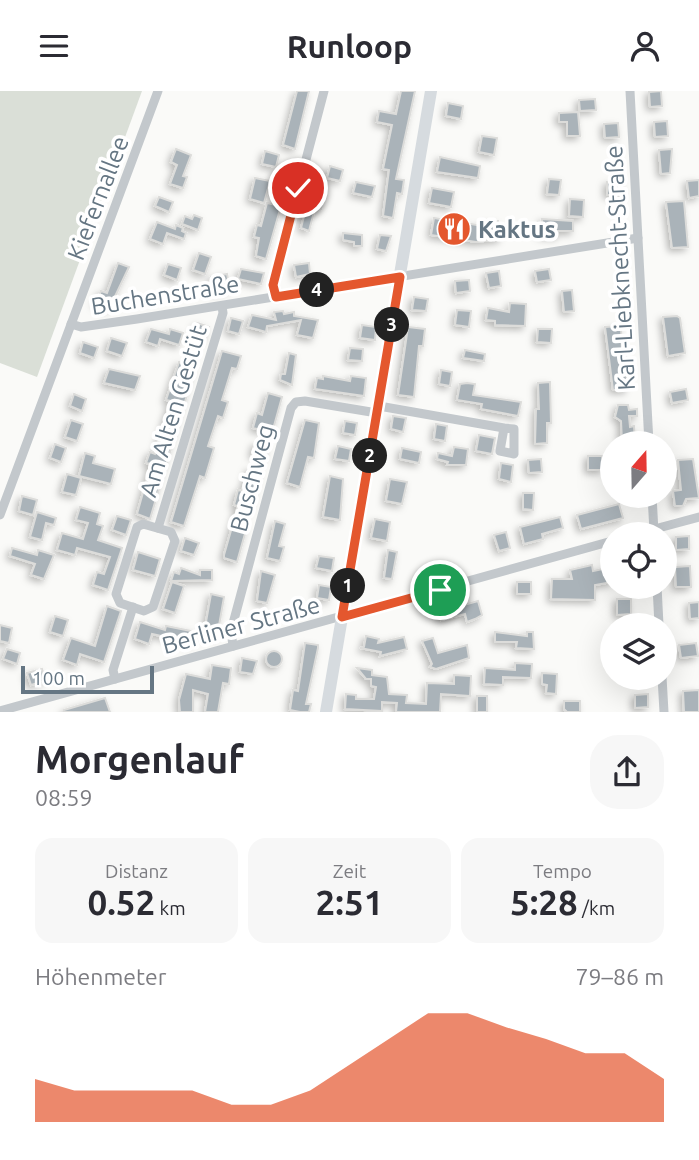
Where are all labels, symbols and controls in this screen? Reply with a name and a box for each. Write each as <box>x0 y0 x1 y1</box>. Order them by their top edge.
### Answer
icon: menu <box>35 27 73 65</box>
icon: person <box>626 27 664 65</box>
text: Runloop <box>287 28 412 64</box>
street label: Kiefernallee <box>62 132 134 264</box>
street label: Karl-Liebknecht-Straße <box>600 145 640 391</box>
pin <box>268 158 328 218</box>
icon: check <box>279 169 317 207</box>
restaurant icon: Kaktus <box>435 210 473 248</box>
place label: Kaktus <box>478 216 556 243</box>
street label: Buchenstraße <box>89 270 241 320</box>
pin: 4 <box>300 273 334 307</box>
text: 4 <box>311 278 322 300</box>
pin: 3 <box>374 307 410 343</box>
text: 3 <box>386 313 397 335</box>
street label: Am Alten Gestüt <box>134 322 212 500</box>
street label: Buschweg <box>225 421 279 535</box>
north arrow <box>600 431 677 507</box>
map controls <box>600 431 677 690</box>
pin: 2 <box>352 439 388 473</box>
text: 2 <box>364 444 375 466</box>
button: locate <box>600 522 677 599</box>
pin <box>410 560 470 620</box>
pin: 1 <box>330 568 366 603</box>
icon: arrive <box>421 571 459 609</box>
text: 1 <box>342 574 353 596</box>
street label: Berliner Straße <box>159 591 323 659</box>
button: layers <box>600 613 677 690</box>
scale bar <box>21 663 154 695</box>
text: 100 m <box>32 667 85 689</box>
button: share <box>590 735 664 809</box>
text: Morgenlauf <box>35 738 244 780</box>
text: 08:59 <box>35 785 93 810</box>
text: Distanz <box>105 860 168 882</box>
text: Zeit <box>333 860 366 882</box>
text: Tempo <box>533 860 592 882</box>
text: 0.52 <box>87 882 155 922</box>
text: 2:51 <box>316 882 383 922</box>
text: 5:28 <box>510 882 578 922</box>
text: km <box>155 897 186 919</box>
text: /km <box>578 897 615 919</box>
text: Höhenmeter <box>35 964 166 989</box>
text: 79–86 m <box>576 964 664 989</box>

